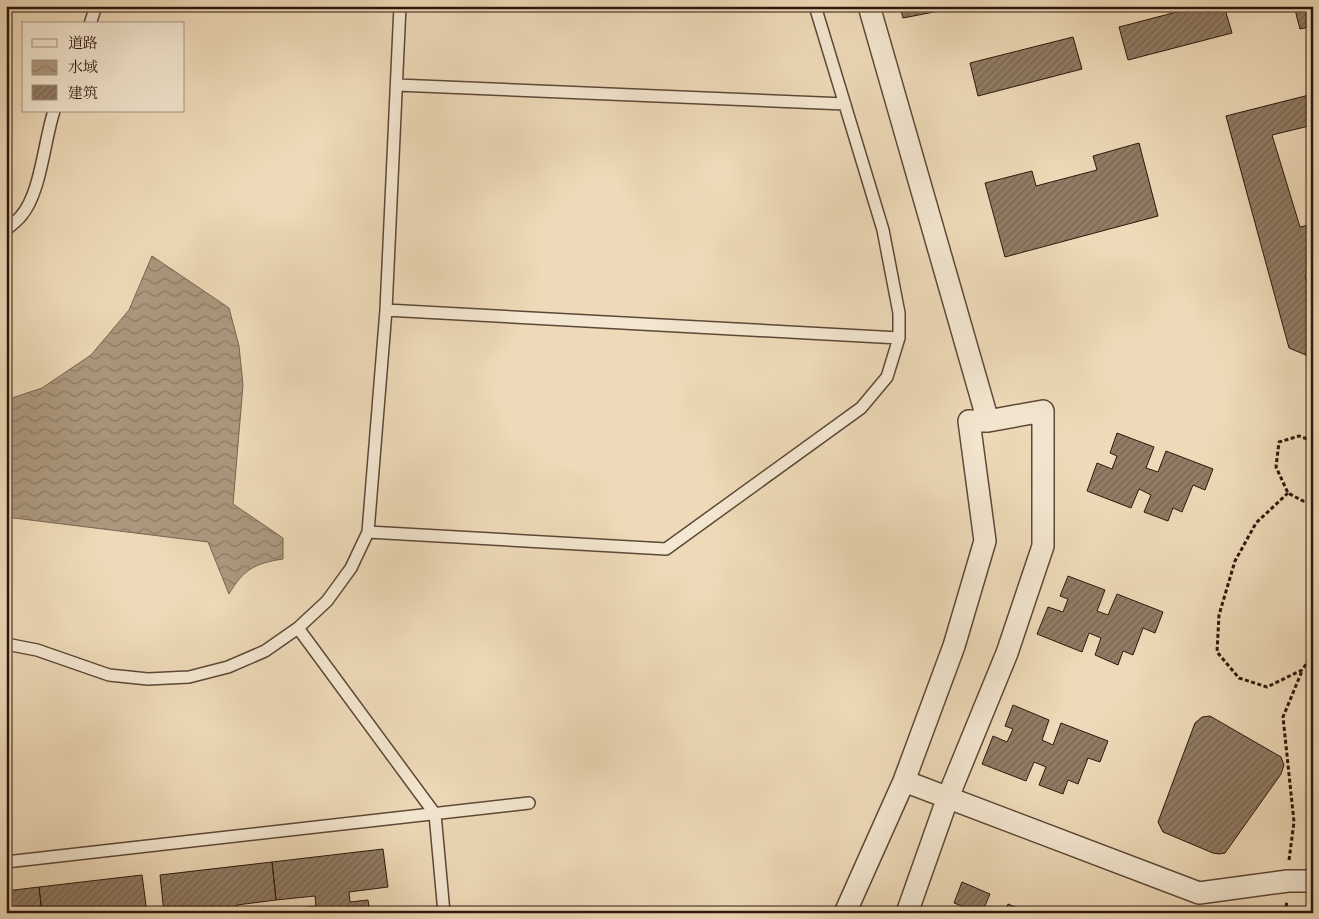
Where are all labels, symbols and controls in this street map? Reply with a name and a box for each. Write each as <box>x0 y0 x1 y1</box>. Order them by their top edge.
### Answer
legend <box>22 22 185 112</box>
text: 道路 <box>68 34 98 53</box>
text: 水域 <box>68 58 98 77</box>
text: 建筑 <box>68 84 98 103</box>

